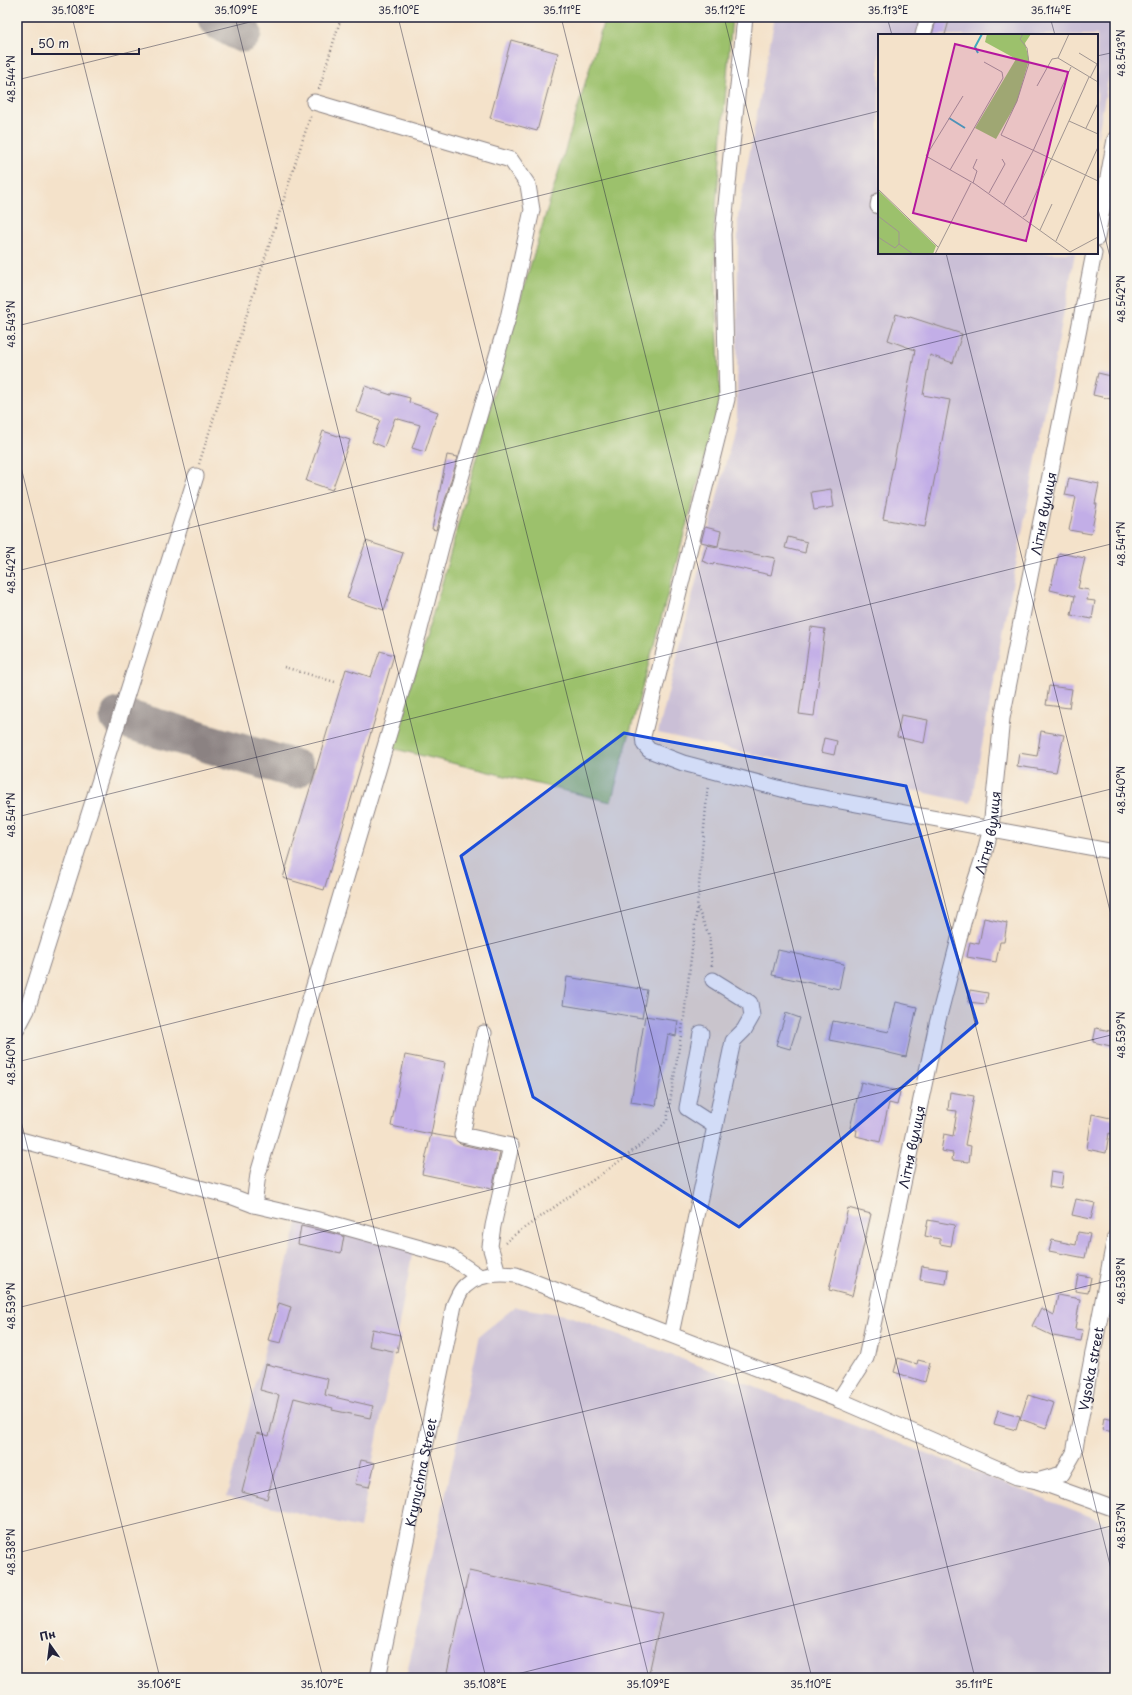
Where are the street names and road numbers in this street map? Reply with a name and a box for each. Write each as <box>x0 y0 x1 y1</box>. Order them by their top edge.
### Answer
street label: Літня вулиця <box>1025 470 1060 557</box>
street label: Літня вулиця <box>969 790 1004 876</box>
street label: Літня вулиця <box>893 1103 929 1190</box>
street label: Vysoka street <box>1073 1325 1107 1412</box>
street label: Krynychna Street <box>400 1416 440 1528</box>

